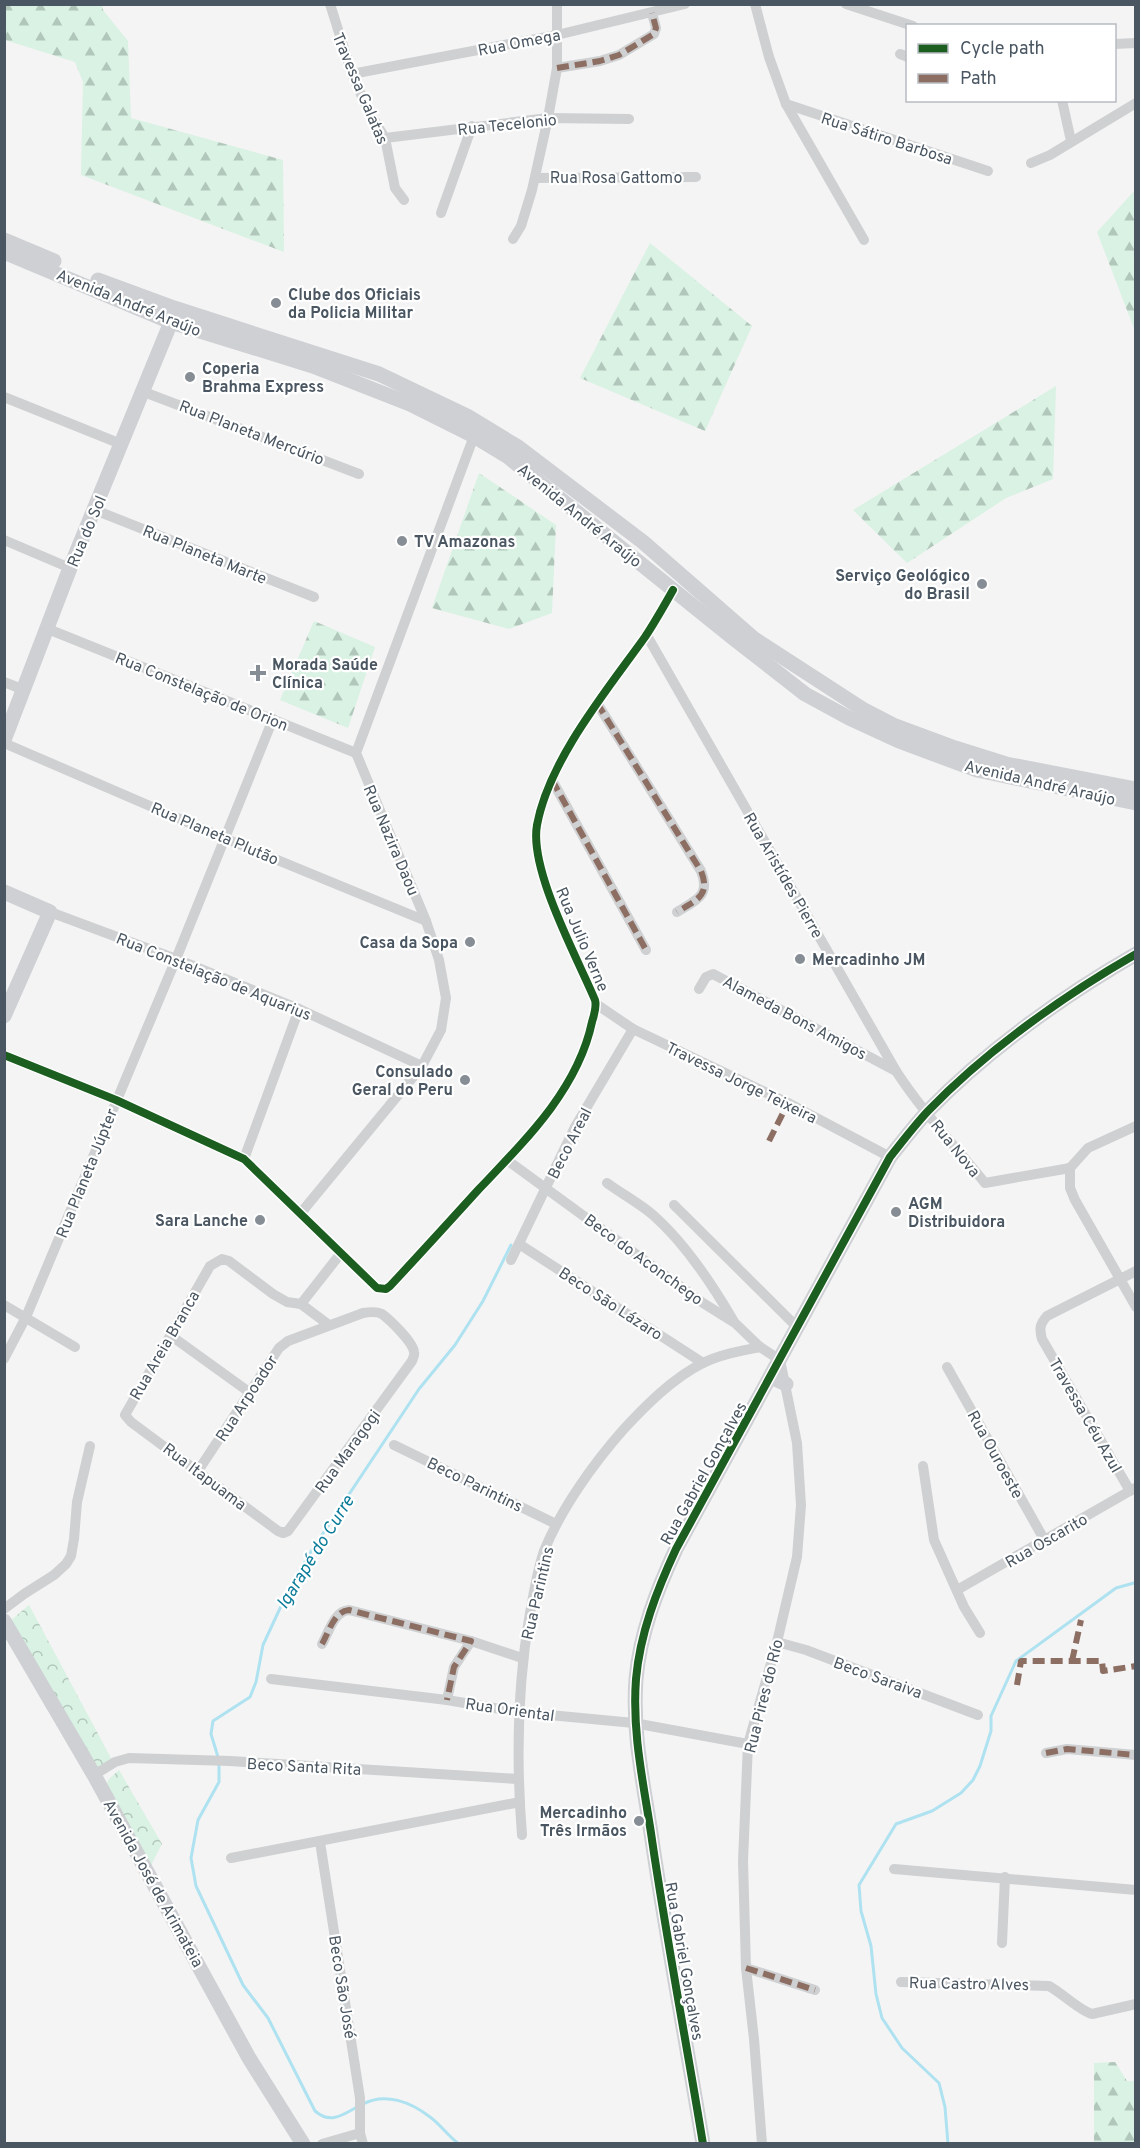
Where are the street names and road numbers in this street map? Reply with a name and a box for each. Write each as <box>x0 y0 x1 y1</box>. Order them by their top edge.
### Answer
street label: Rua Omega <box>476 26 562 62</box>
street label: Travessa Galatas <box>327 30 392 148</box>
street label: Rua Sátiro Barbosa <box>818 109 955 171</box>
street label: Rua Tecelonio <box>457 111 558 141</box>
street label: Rua Rosa Gattomo <box>550 169 682 189</box>
street label: Avenida André Araújo <box>53 266 204 342</box>
street label: Rua Planeta Mercúrio <box>176 397 327 471</box>
street label: Avenida André Araújo <box>512 460 645 573</box>
street label: Rua do Sol <box>64 493 112 571</box>
street label: Rua Planeta Marte <box>139 522 269 590</box>
street label: Rua Constelação de Orion <box>112 649 291 737</box>
street label: Avenida André Araújo <box>962 757 1117 811</box>
street label: Rua Nazira Daou <box>358 782 422 899</box>
street label: Rua Planeta Plutão <box>147 799 281 871</box>
street label: Rua Aristídes Pierre <box>738 810 826 942</box>
street label: Rua Julio Verne <box>550 885 612 995</box>
street label: Rua Constelação de Aquarius <box>113 930 314 1026</box>
street label: Alameda Bons Amigos <box>719 972 870 1065</box>
street label: Travessa Jorge Teixeira <box>662 1039 820 1129</box>
street label: Beco Areal <box>544 1105 597 1183</box>
street label: Rua Planeta Júpter <box>53 1106 123 1241</box>
street label: Rua Nova <box>925 1116 984 1182</box>
street label: Beco do Aconchego <box>579 1211 706 1311</box>
street label: Beco São Lázaro <box>554 1264 666 1346</box>
street label: Rua Areia Branca <box>126 1288 205 1404</box>
street label: Rua Arpoador <box>212 1352 283 1446</box>
street label: Travessa Céu Azul <box>1043 1355 1125 1477</box>
street label: Rua Gabriel Gonçalves <box>657 1399 752 1549</box>
street label: Rua Maragogi <box>312 1406 386 1498</box>
street label: Rua Ouroeste <box>962 1407 1027 1503</box>
street label: Rua Itapuama <box>158 1440 250 1516</box>
street label: Beco Parintins <box>423 1454 525 1518</box>
street label: Rua Oscarito <box>1002 1510 1092 1573</box>
street label: Rua Parintins <box>518 1545 559 1642</box>
street label: Rua Pires do Río <box>741 1637 789 1756</box>
street label: Beco Saraiva <box>830 1654 925 1704</box>
street label: Rua Oriental <box>464 1695 556 1727</box>
street label: Beco Santa Rita <box>246 1755 362 1781</box>
street label: Avenida José de Arimateia <box>98 1796 207 1971</box>
street label: Rua Gabriel Gonçalves <box>659 1881 707 2042</box>
street label: Beco São José <box>323 1934 359 2040</box>
street label: Rua Castro Alves <box>909 1974 1029 1996</box>

